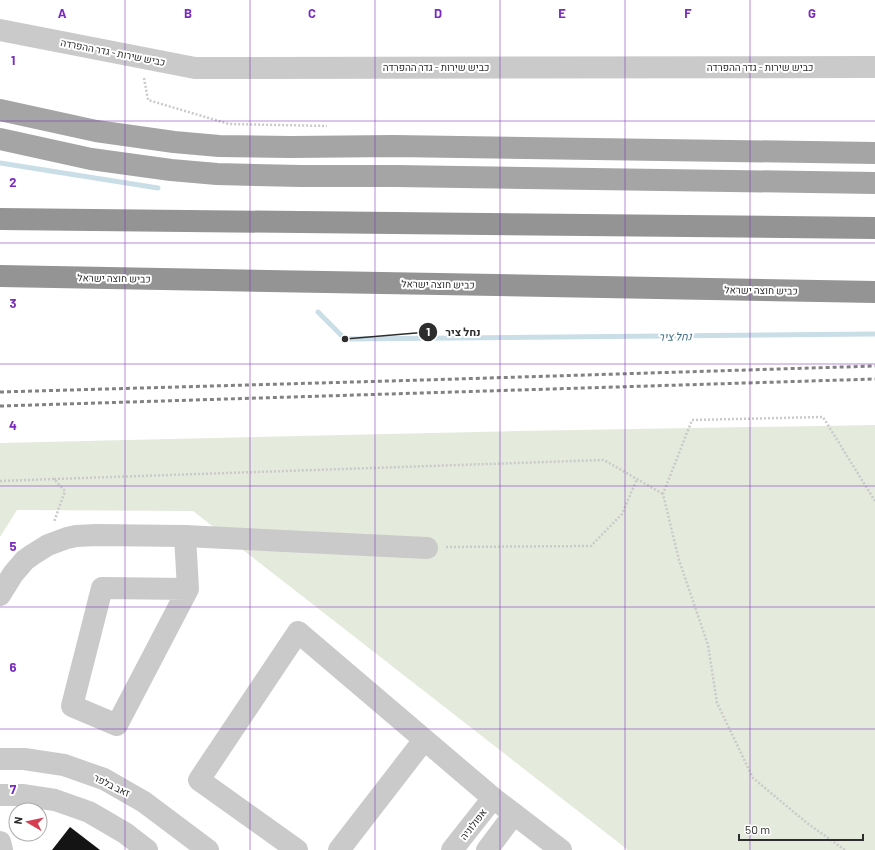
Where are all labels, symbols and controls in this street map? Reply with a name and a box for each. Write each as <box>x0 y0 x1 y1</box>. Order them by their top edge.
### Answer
text: A <box>58 5 67 21</box>
text: B <box>184 5 192 21</box>
text: C <box>308 5 316 21</box>
text: D <box>434 5 442 21</box>
text: E <box>558 5 566 21</box>
text: F <box>684 5 692 21</box>
text: G <box>808 5 816 21</box>
street label: כביש שירות - גדר ההפרדה <box>60 36 166 68</box>
text: 1 <box>11 52 15 68</box>
street label: כביש שירות - גדר ההפרדה <box>383 61 489 73</box>
street label: כביש שירות - גדר ההפרדה <box>707 61 813 73</box>
text: 2 <box>9 174 17 190</box>
street label: כביש חוצה ישראל <box>77 271 151 285</box>
street label: כביש חוצה ישראל <box>401 277 475 291</box>
street label: כביש חוצה ישראל <box>724 283 798 297</box>
text: 3 <box>9 295 17 311</box>
callout: נחל ציר <box>418 320 489 343</box>
text: 1 <box>426 324 430 338</box>
text: נחל ציר <box>445 325 481 338</box>
water label: נחל ציר <box>658 329 693 343</box>
text: 4 <box>9 417 17 433</box>
text: 5 <box>9 538 17 554</box>
text: 6 <box>10 659 17 675</box>
street label: זאב בלפר <box>92 771 132 799</box>
text: 7 <box>10 781 17 797</box>
north arrow <box>8 802 48 842</box>
street label: אפולוניה <box>457 806 489 842</box>
text: N <box>11 816 25 825</box>
scale bar <box>739 816 863 842</box>
text: 50 m <box>745 822 770 836</box>

